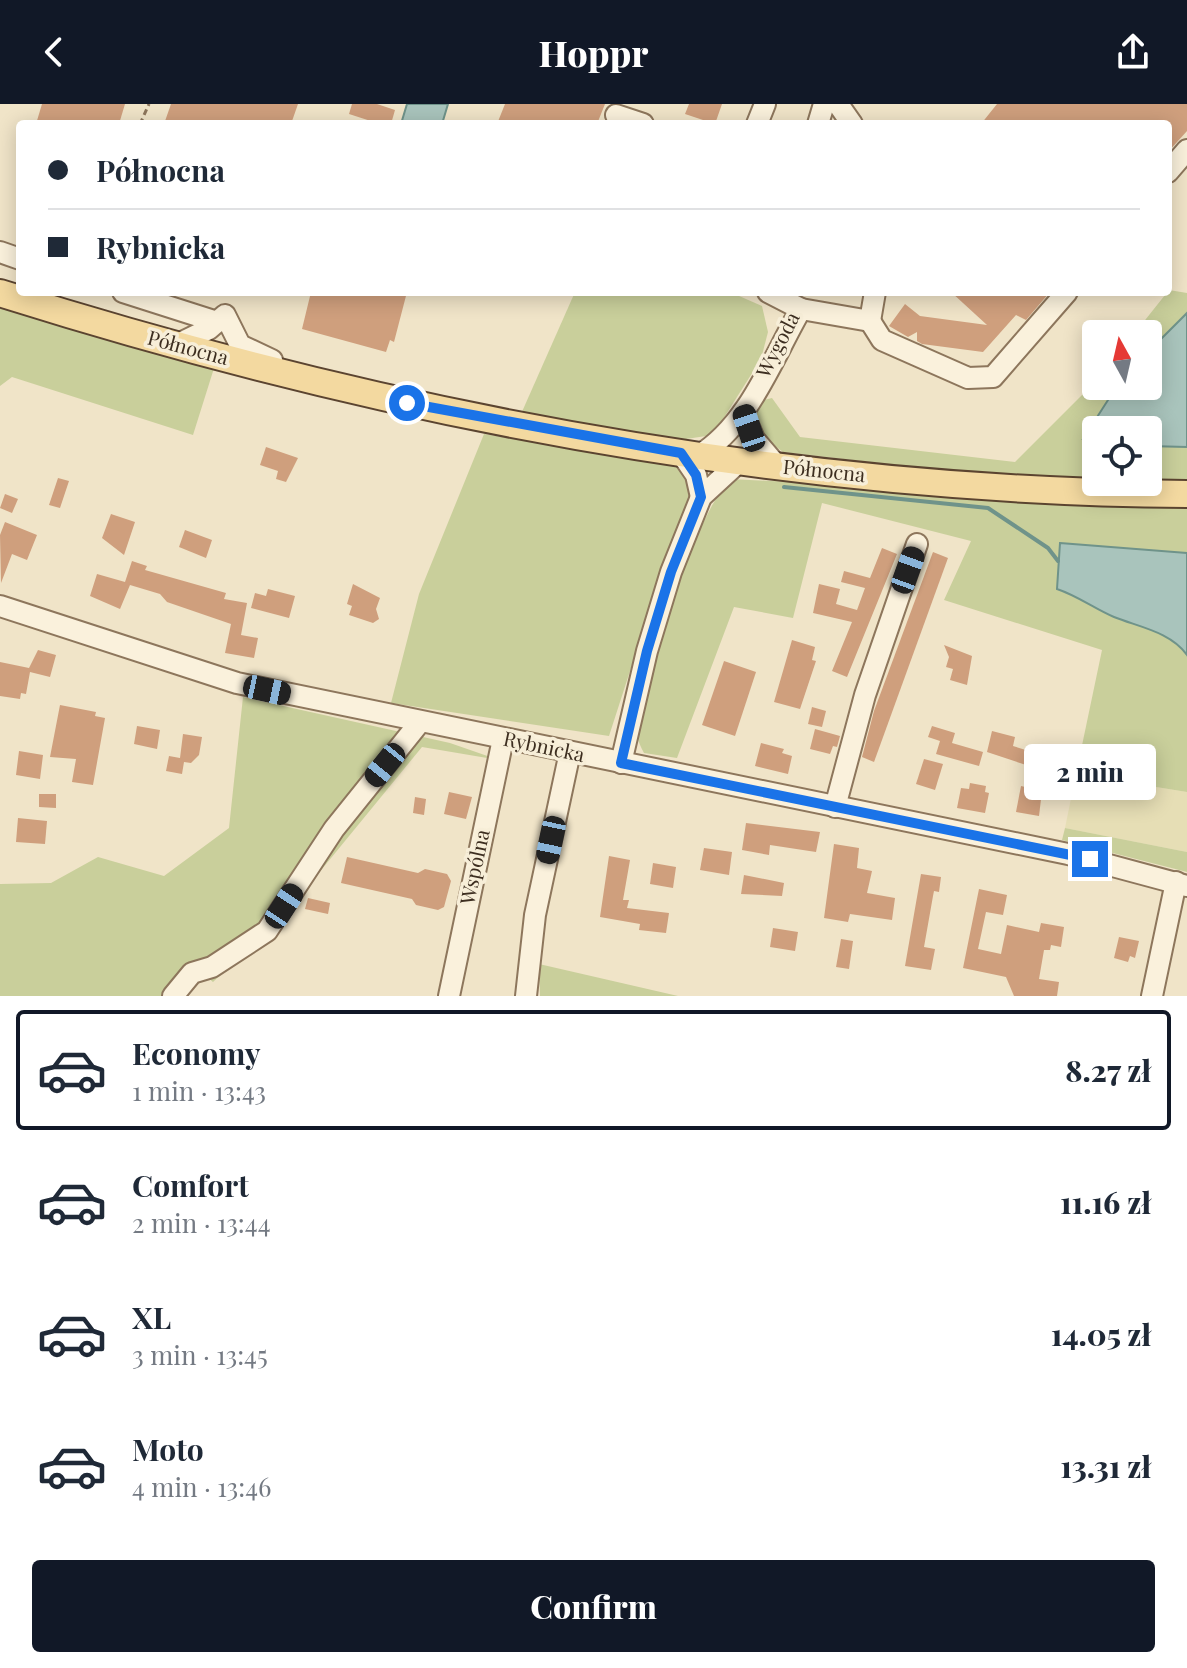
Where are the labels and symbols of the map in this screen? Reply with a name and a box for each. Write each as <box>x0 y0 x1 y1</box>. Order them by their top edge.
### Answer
street label: Wygoda <box>748 307 805 383</box>
north arrow <box>1082 320 1162 400</box>
street label: Północna <box>145 323 232 370</box>
route start <box>389 385 425 421</box>
car <box>730 401 768 455</box>
street label: Północna <box>782 452 867 487</box>
car <box>889 543 927 597</box>
car <box>241 673 293 707</box>
street label: Rybnicka <box>501 724 587 767</box>
car <box>361 739 409 791</box>
callout: 2 min <box>1024 743 1156 799</box>
car <box>534 814 568 866</box>
street label: Wspólna <box>452 827 495 908</box>
route end <box>1072 841 1108 877</box>
car <box>261 879 307 933</box>

